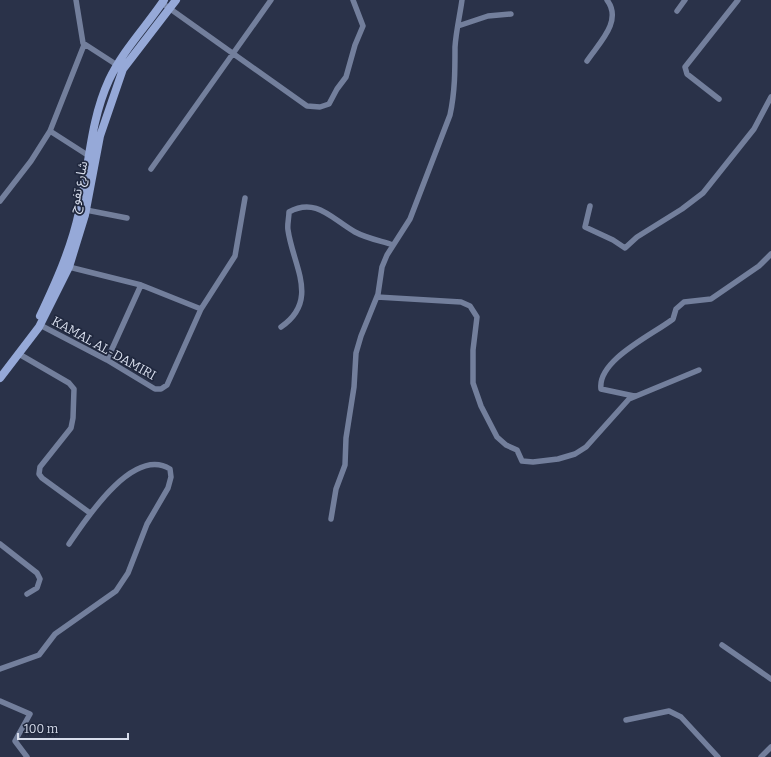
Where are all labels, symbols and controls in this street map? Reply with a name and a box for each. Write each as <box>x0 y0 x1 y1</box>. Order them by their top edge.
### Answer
street label: شارع تفوح <box>66 160 93 215</box>
street label: KAMAL AL-DAMIRI <box>49 313 159 383</box>
scale bar <box>18 715 128 741</box>
text: 100 m <box>24 722 59 736</box>

